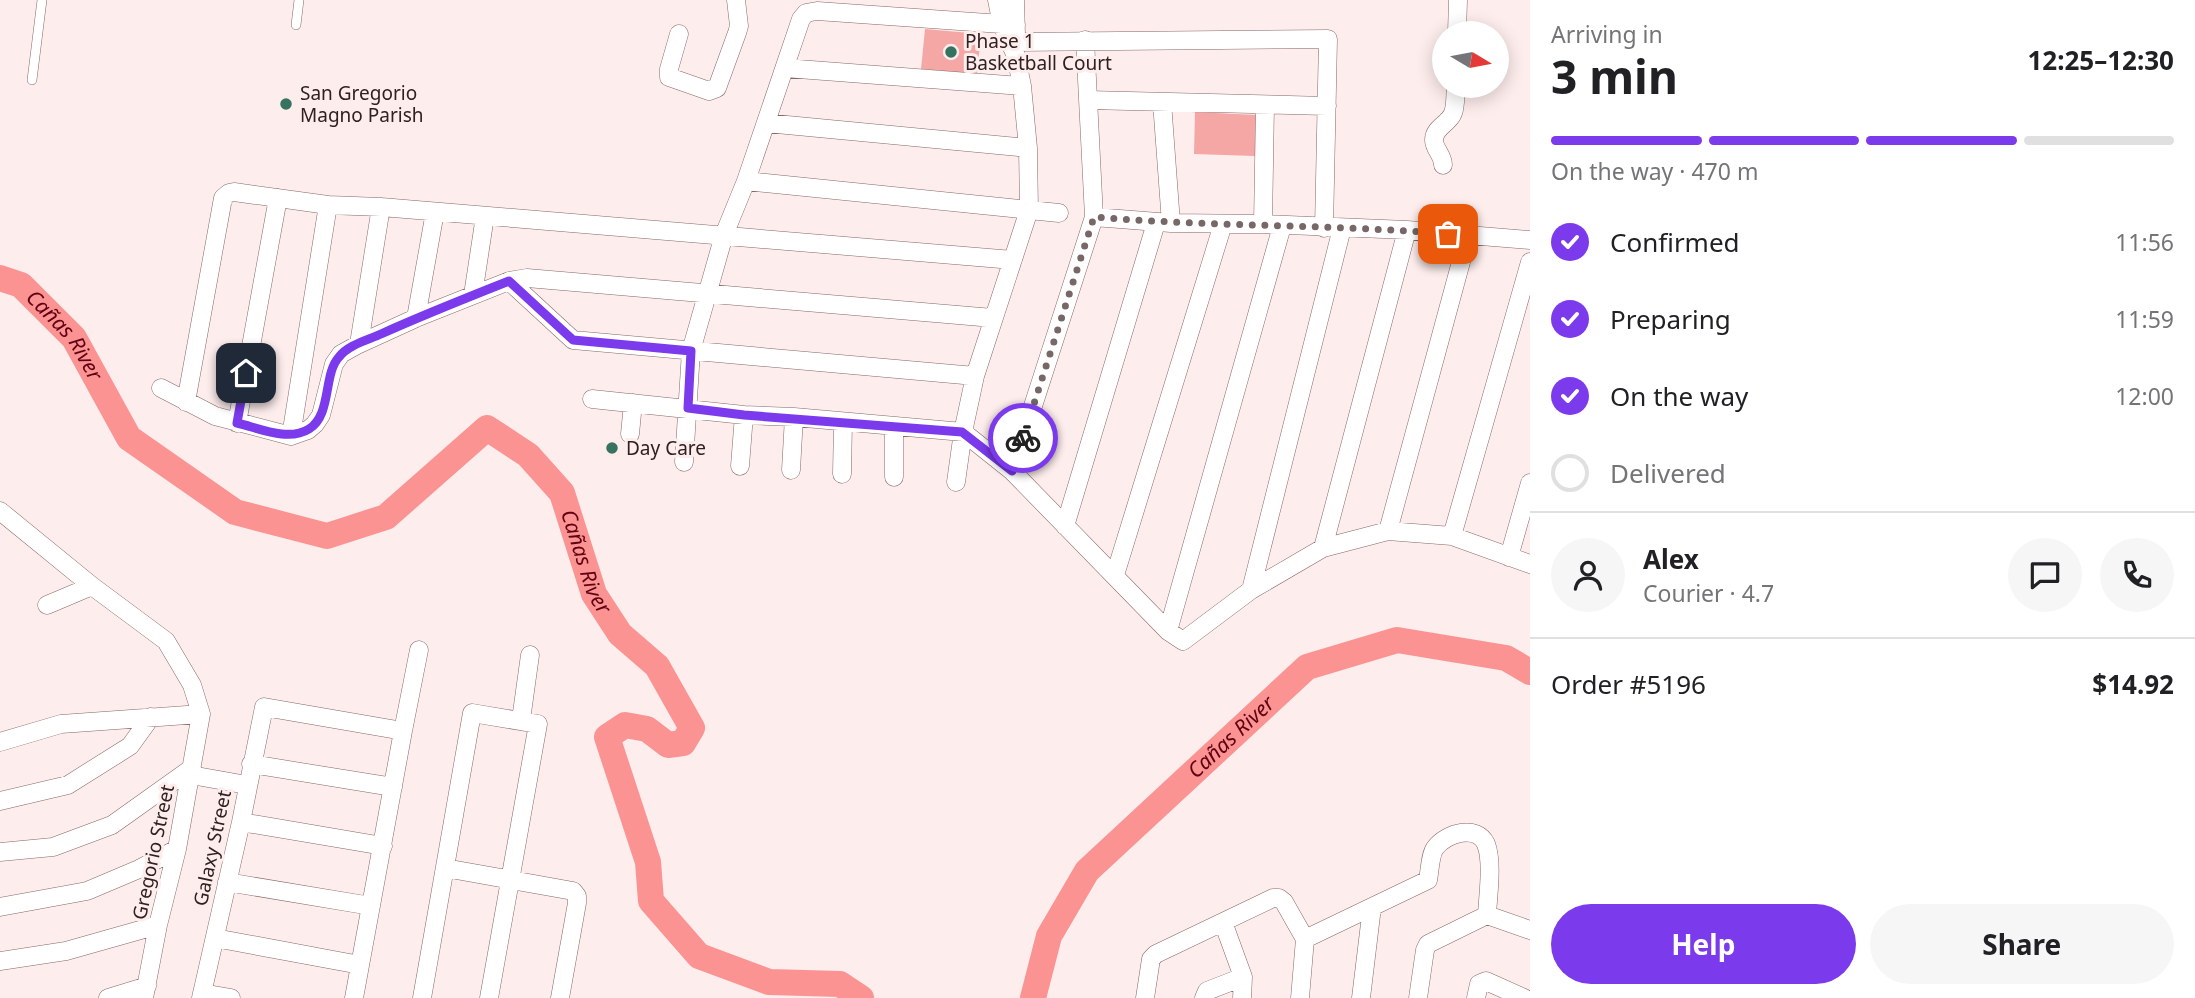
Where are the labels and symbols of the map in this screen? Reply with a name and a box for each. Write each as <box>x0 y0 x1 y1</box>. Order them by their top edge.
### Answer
north arrow <box>1432 21 1508 98</box>
place label: Phase 1 Basketball Court <box>965 28 1112 76</box>
marker: Phase 1 Basketball Court <box>943 44 959 60</box>
place label: San Gregorio Magno Parish <box>300 80 424 128</box>
marker: San Gregorio Magno Parish <box>278 96 294 112</box>
pin <box>1418 204 1478 264</box>
water label: Cañas River <box>21 283 110 386</box>
pin <box>216 343 276 403</box>
courier <box>988 403 1058 473</box>
place label: Day Care <box>626 435 706 461</box>
marker: Day Care <box>604 440 620 456</box>
water label: Cañas River <box>555 506 619 620</box>
water label: Cañas River <box>1181 688 1281 784</box>
street label: Gregorio Street <box>126 782 180 922</box>
street label: Galaxy Street <box>187 788 237 908</box>

